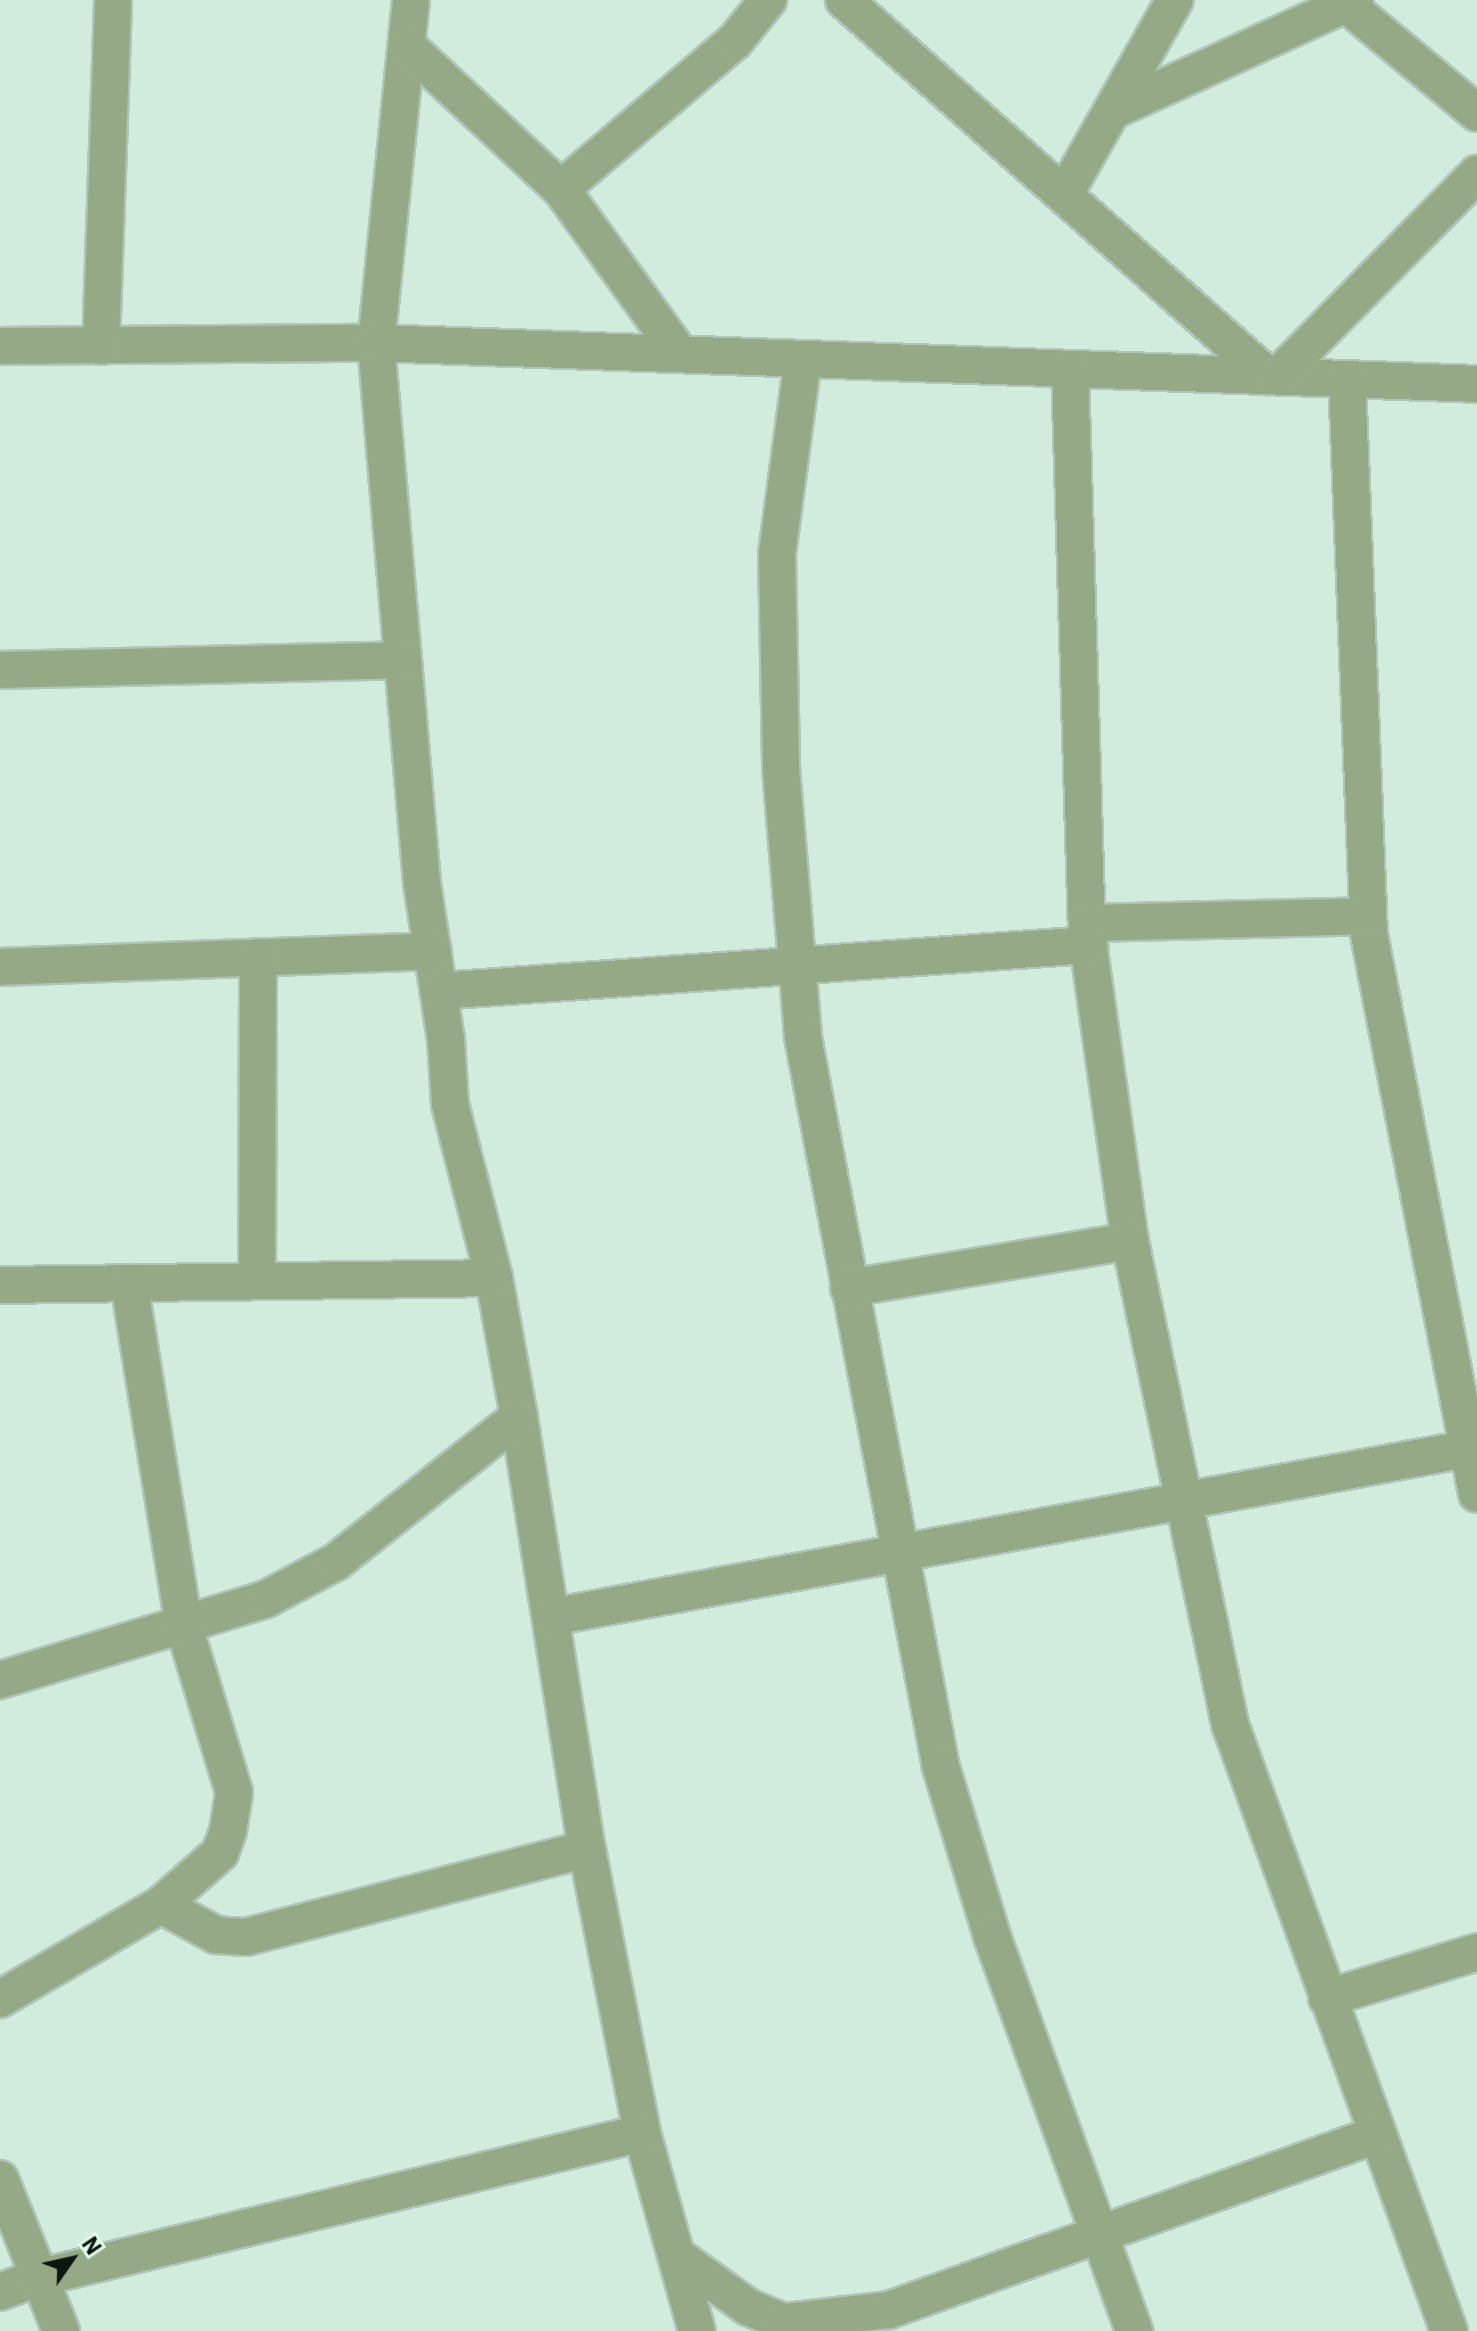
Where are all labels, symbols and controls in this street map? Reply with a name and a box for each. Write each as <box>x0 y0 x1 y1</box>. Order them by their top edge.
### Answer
north arrow <box>32 2219 112 2299</box>
text: N <box>76 2231 109 2260</box>

